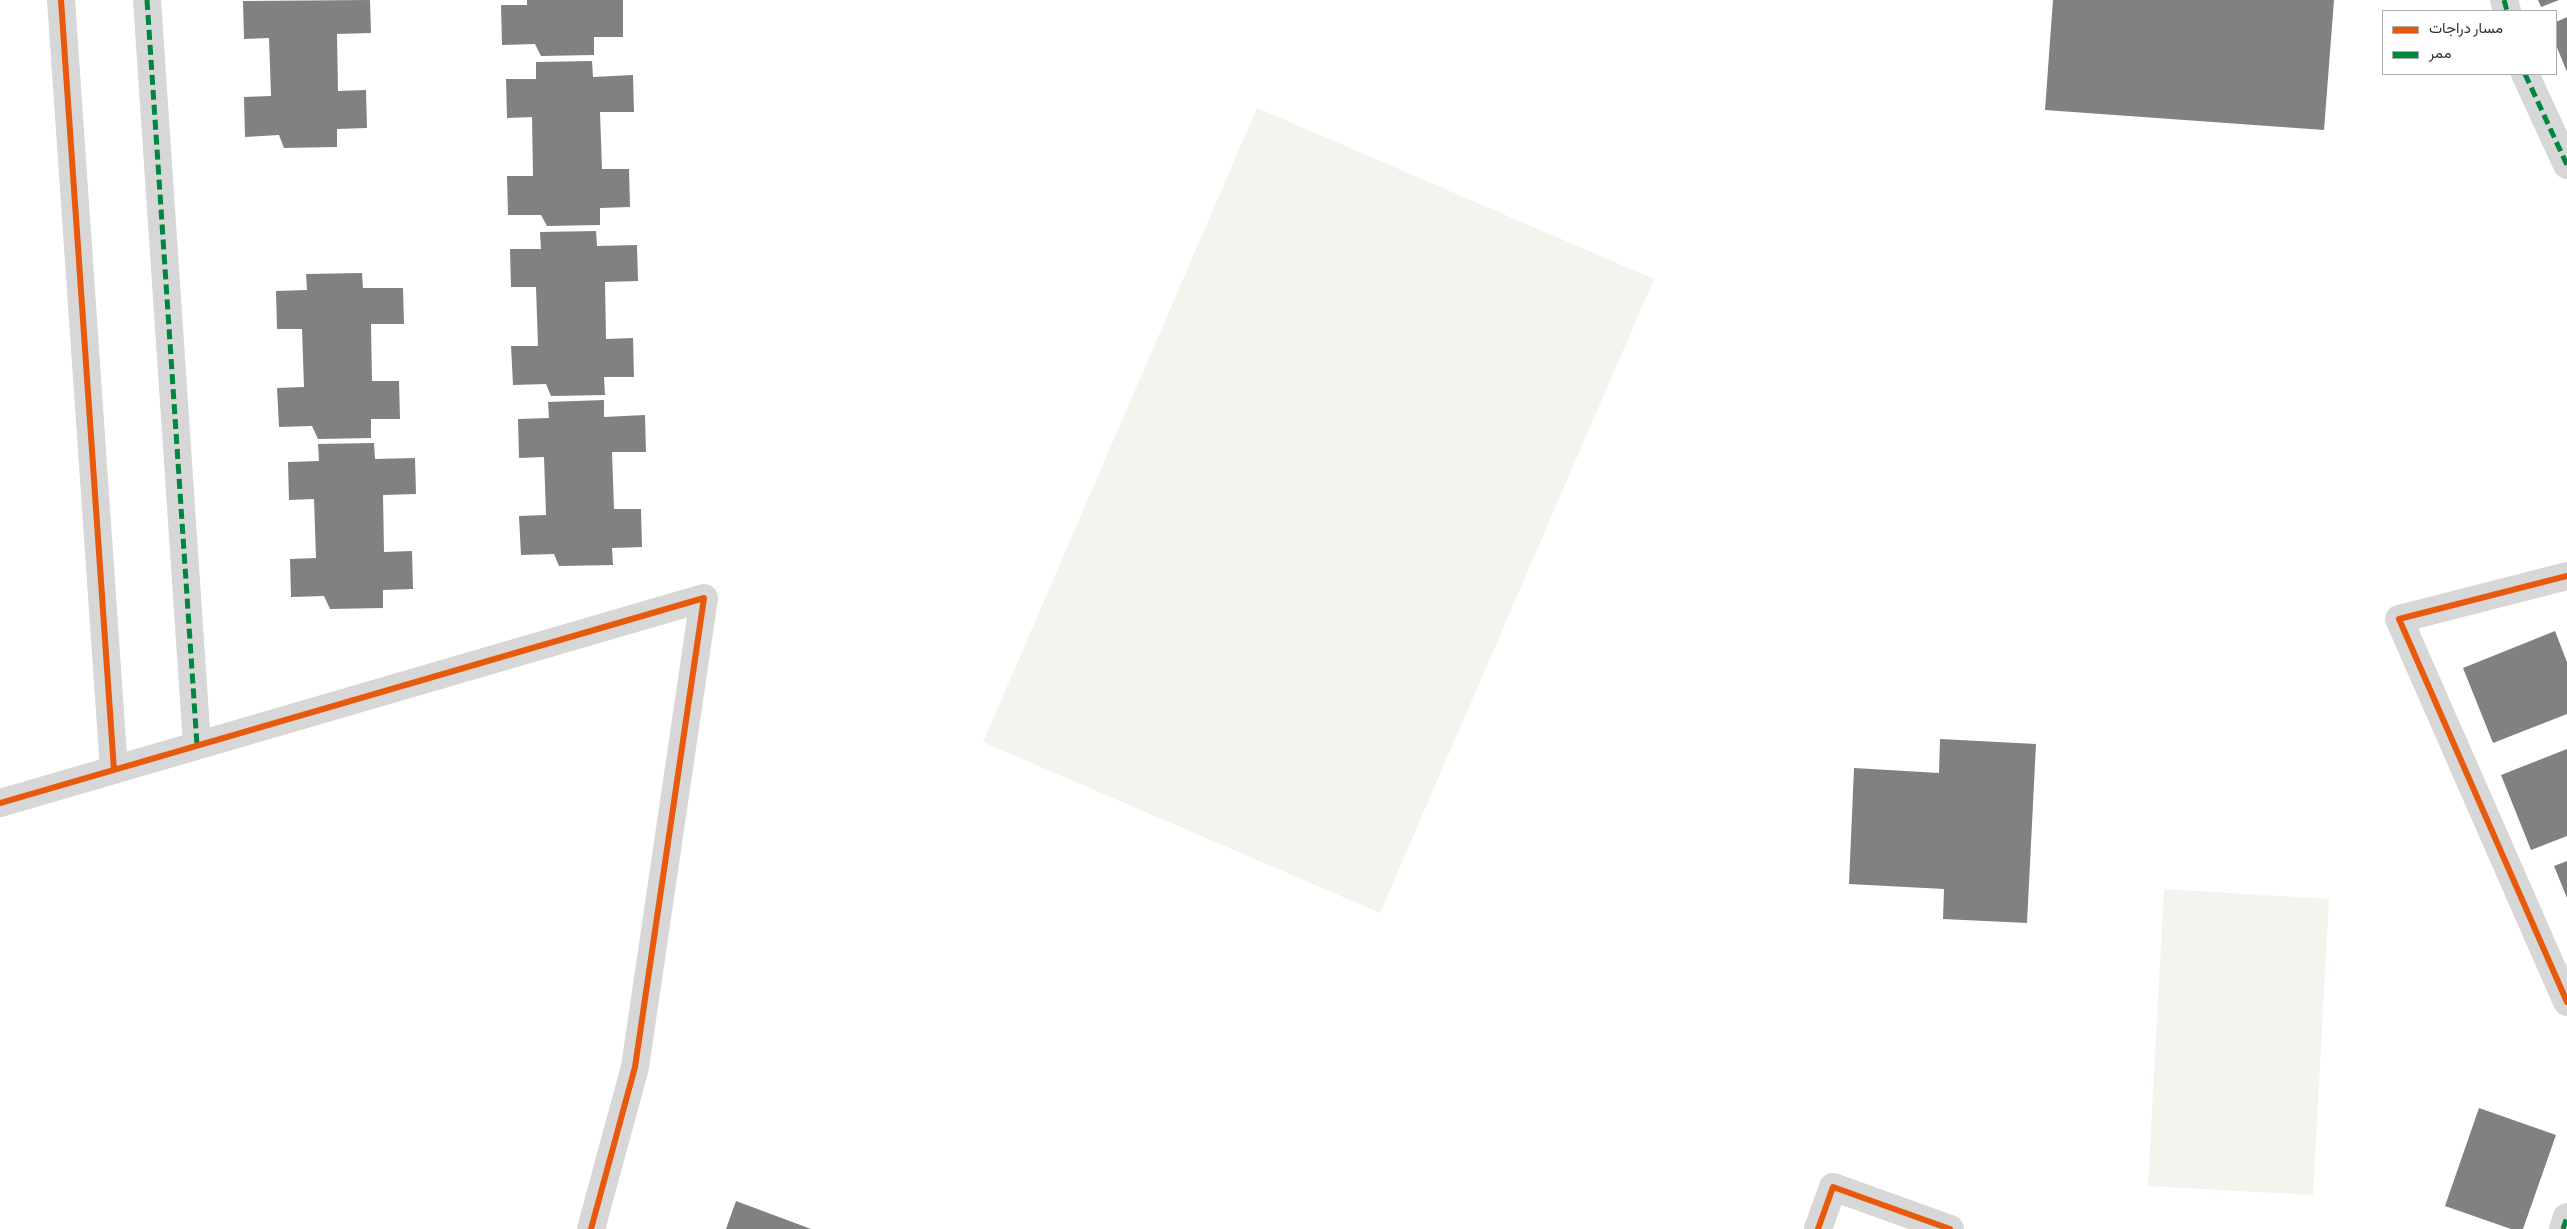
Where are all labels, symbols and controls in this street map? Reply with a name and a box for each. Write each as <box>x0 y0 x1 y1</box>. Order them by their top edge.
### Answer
legend <box>2382 10 2557 75</box>
text: مسار دراجات <box>2429 21 2503 36</box>
text: ممر <box>2429 46 2451 61</box>

